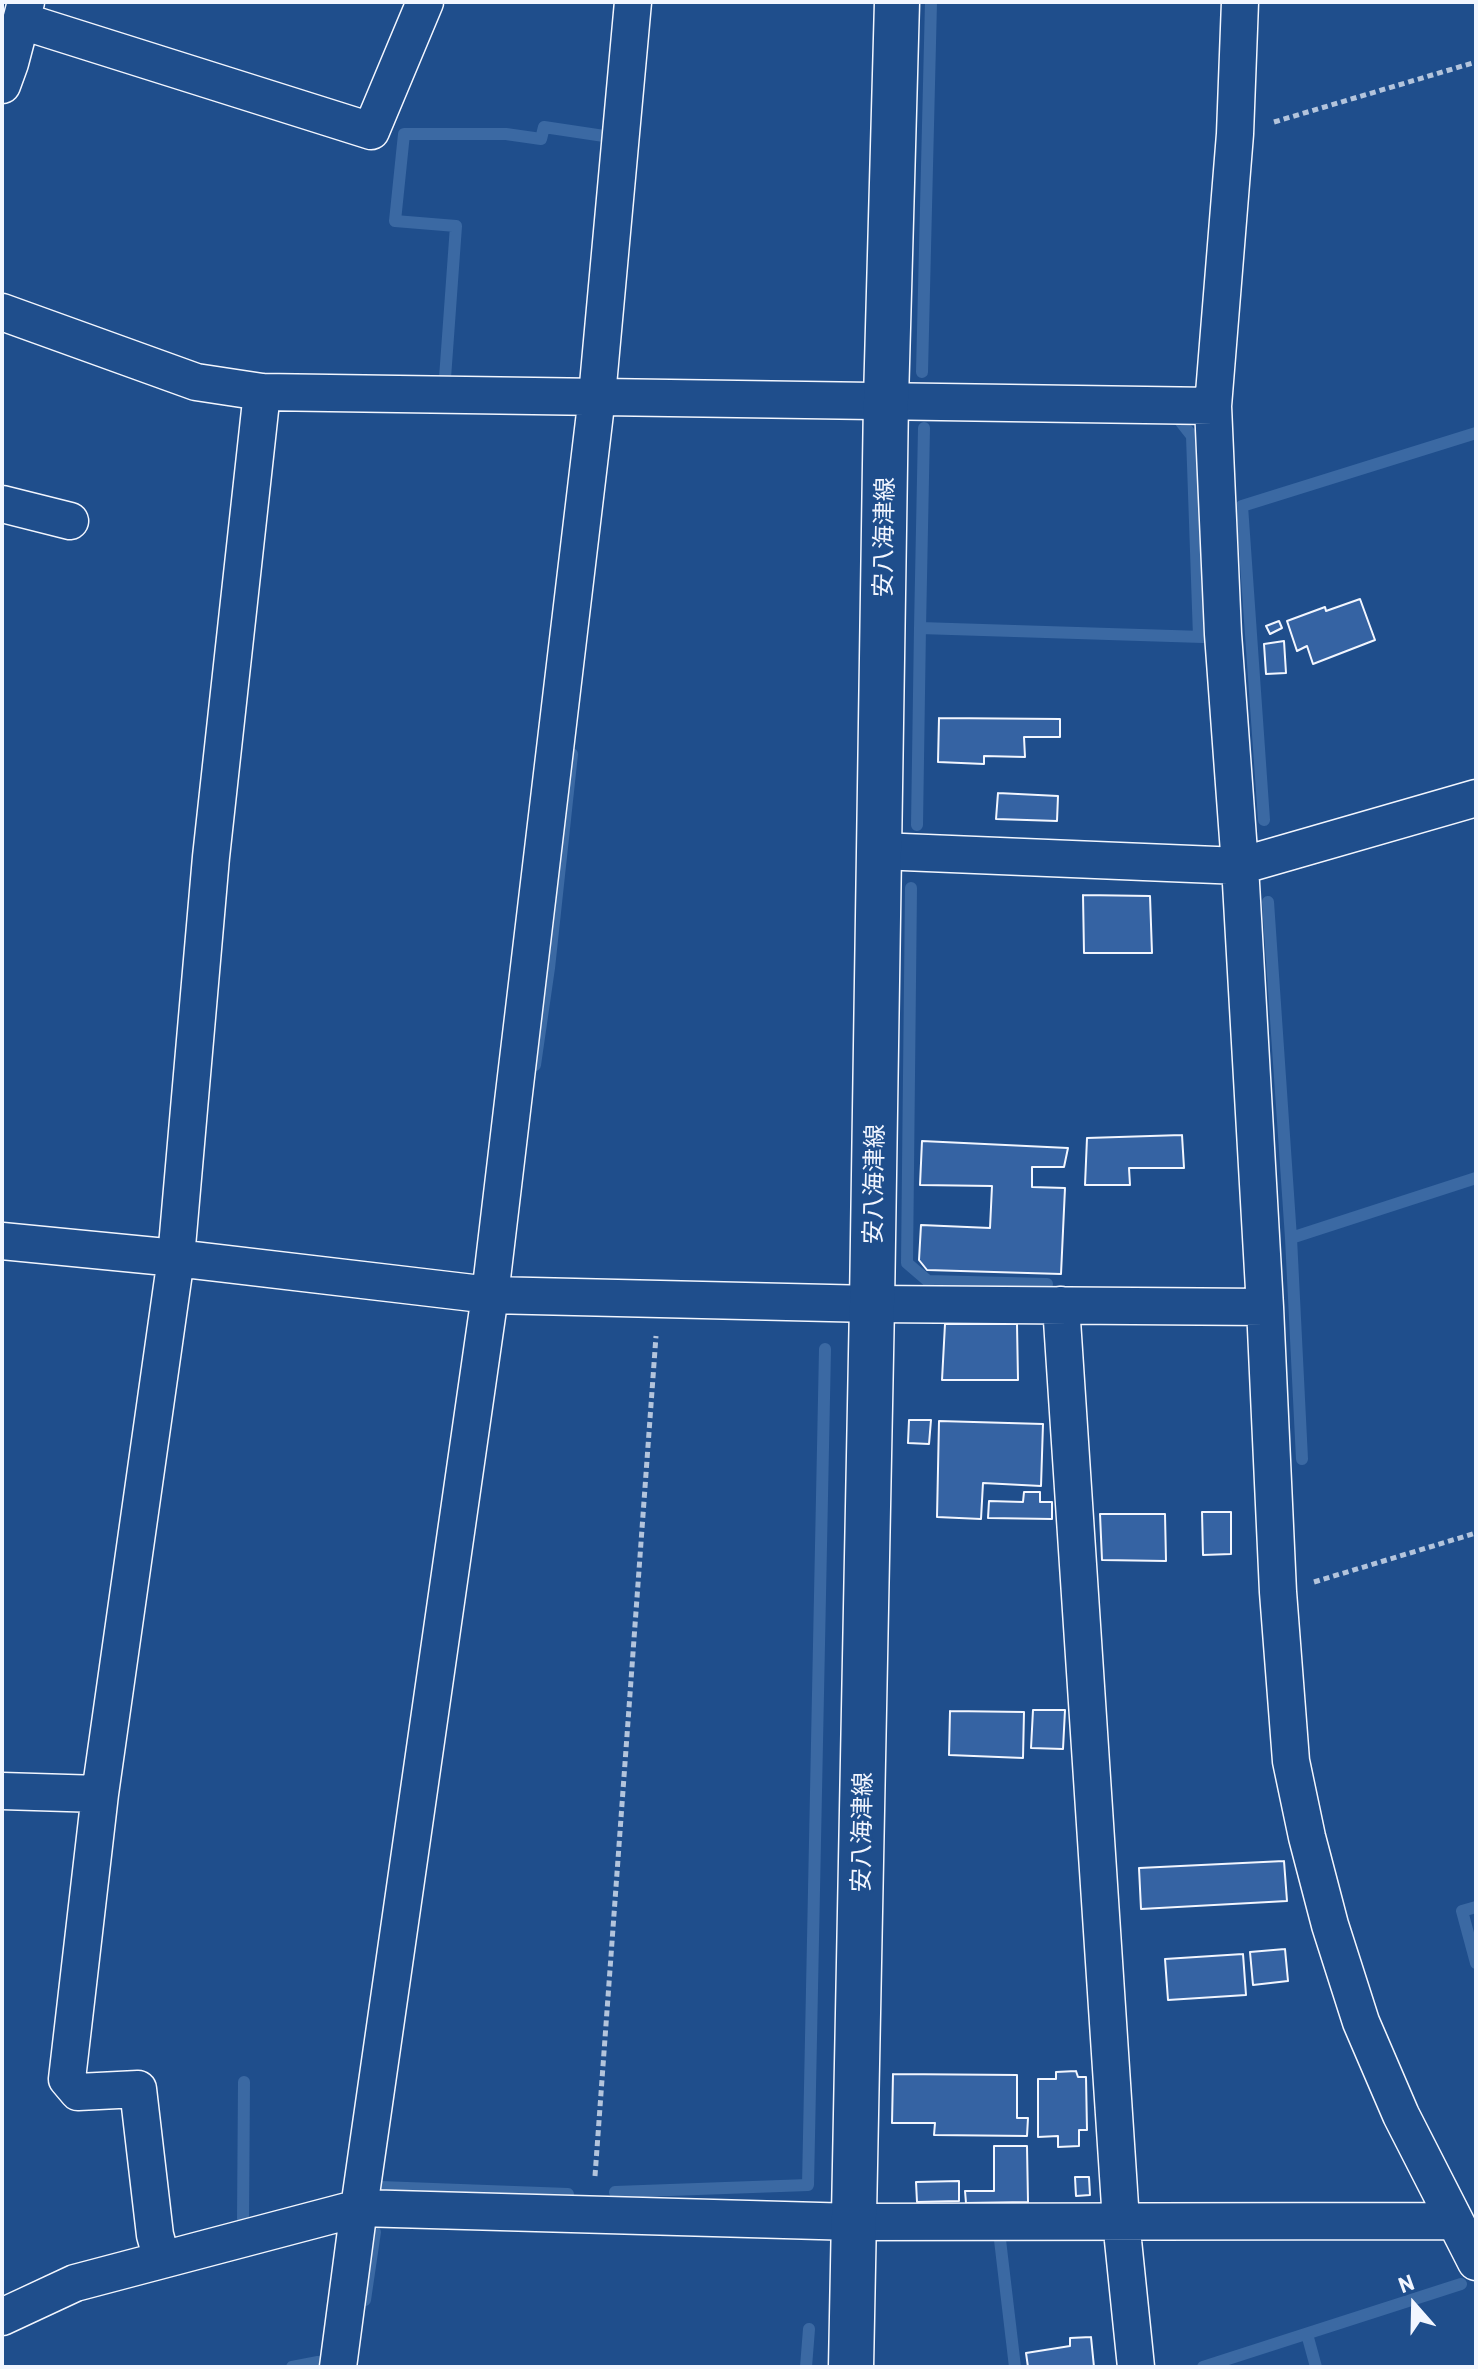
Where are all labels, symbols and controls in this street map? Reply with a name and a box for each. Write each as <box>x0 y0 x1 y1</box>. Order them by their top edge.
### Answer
street label: 安八海津線 <box>869 477 899 597</box>
street label: 安八海津線 <box>859 1124 889 1244</box>
street label: 安八海津線 <box>847 1772 877 1892</box>
north arrow <box>1374 2265 1454 2345</box>
text: N <box>1394 2268 1417 2297</box>

